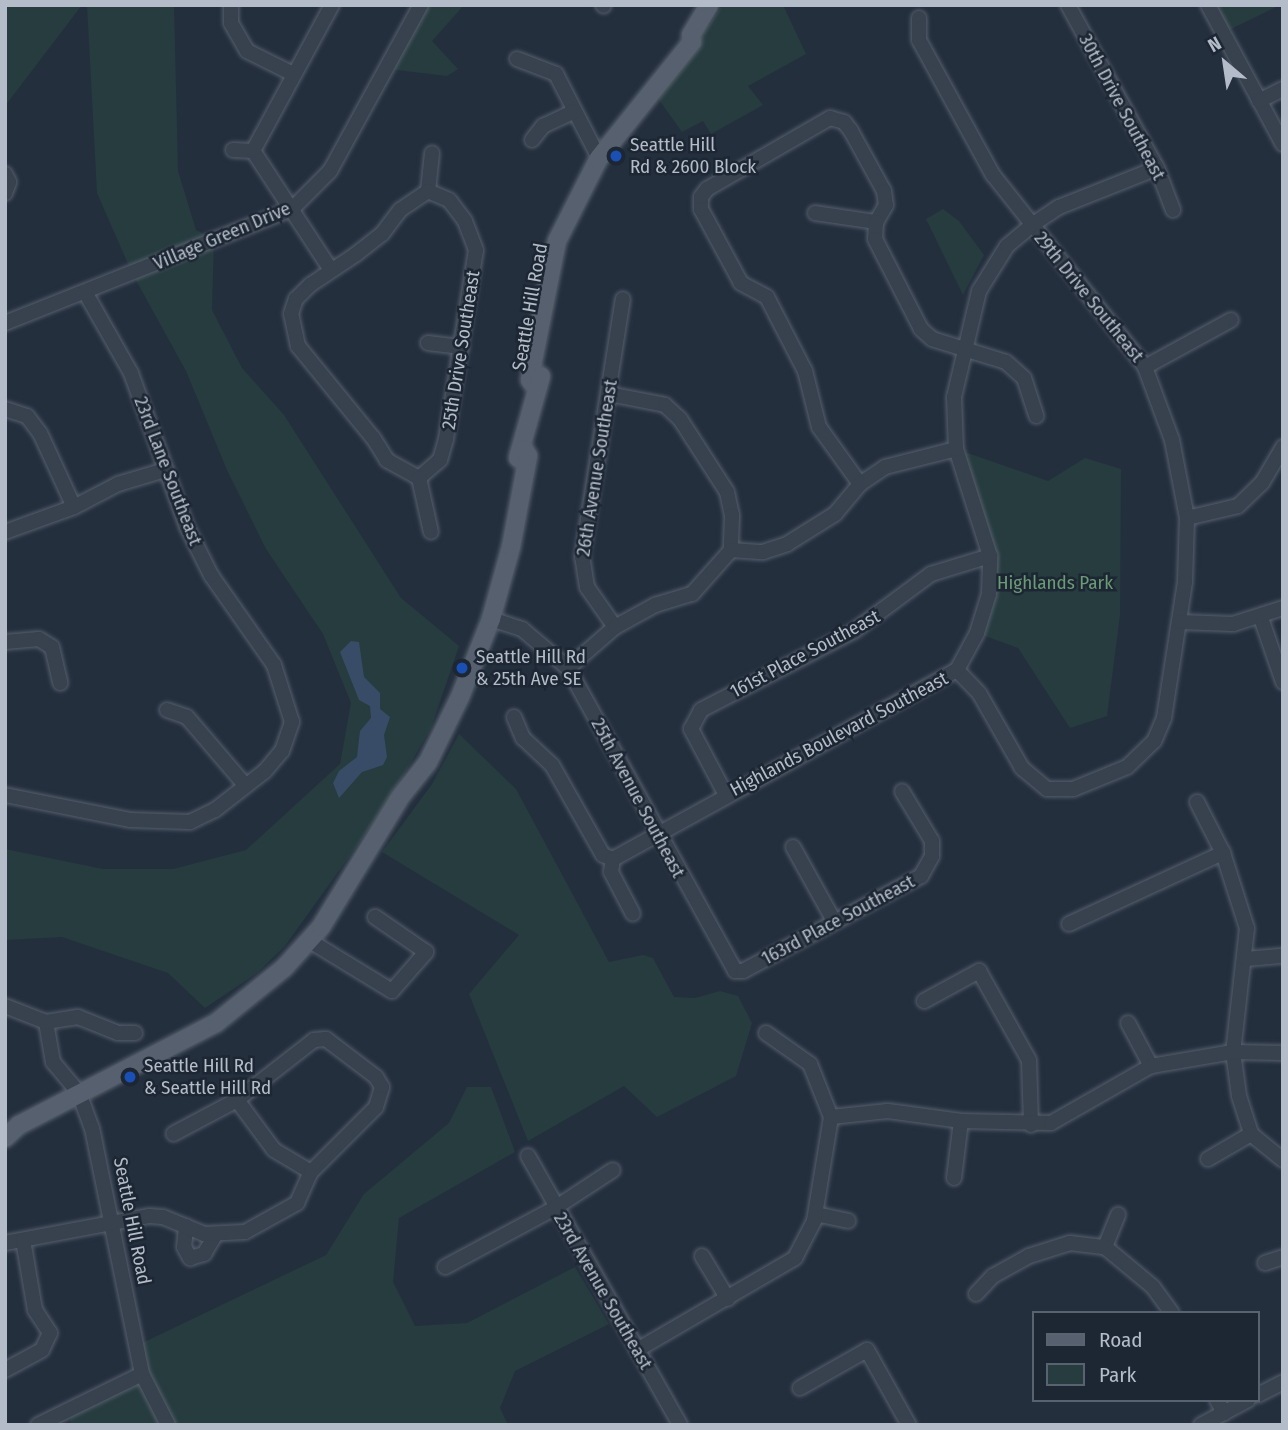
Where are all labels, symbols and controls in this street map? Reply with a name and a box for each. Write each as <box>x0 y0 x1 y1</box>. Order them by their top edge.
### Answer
north arrow <box>1190 28 1260 98</box>
street label: 30th Drive Southeast <box>1074 30 1170 184</box>
text: N <box>1204 31 1225 57</box>
place label: Seattle Hill Rd & 2600 Block <box>630 134 756 178</box>
marker: Seattle Hill Rd & 2600 Block <box>608 148 624 164</box>
street label: Village Green Drive <box>150 197 294 275</box>
street label: 29th Drive Southeast <box>1029 227 1149 367</box>
street label: Seattle Hill Road <box>508 241 552 373</box>
street label: 25th Drive Southeast <box>437 269 485 431</box>
street label: 26th Avenue Southeast <box>572 378 622 558</box>
street label: 23rd Lane Southeast <box>129 393 207 549</box>
park label: Highlands Park <box>997 572 1113 594</box>
street label: 161st Place Southeast <box>726 605 884 703</box>
place label: Seattle Hill Rd & 25th Ave SE <box>476 646 586 690</box>
marker: Seattle Hill Rd & 25th Ave SE <box>454 660 470 676</box>
street label: Highlands Boulevard Southeast <box>726 667 952 801</box>
street label: 25th Avenue Southeast <box>586 714 690 882</box>
street label: 163rd Place Southeast <box>758 870 918 970</box>
place label: Seattle Hill Rd & Seattle Hill Rd <box>144 1055 271 1099</box>
marker: Seattle Hill Rd & Seattle Hill Rd <box>122 1069 138 1085</box>
street label: Seattle Hill Road <box>108 1155 156 1287</box>
street label: 23rd Avenue Southeast <box>549 1208 657 1374</box>
legend <box>1032 1311 1260 1402</box>
text: Road <box>1099 1327 1143 1353</box>
text: Park <box>1099 1362 1136 1388</box>

